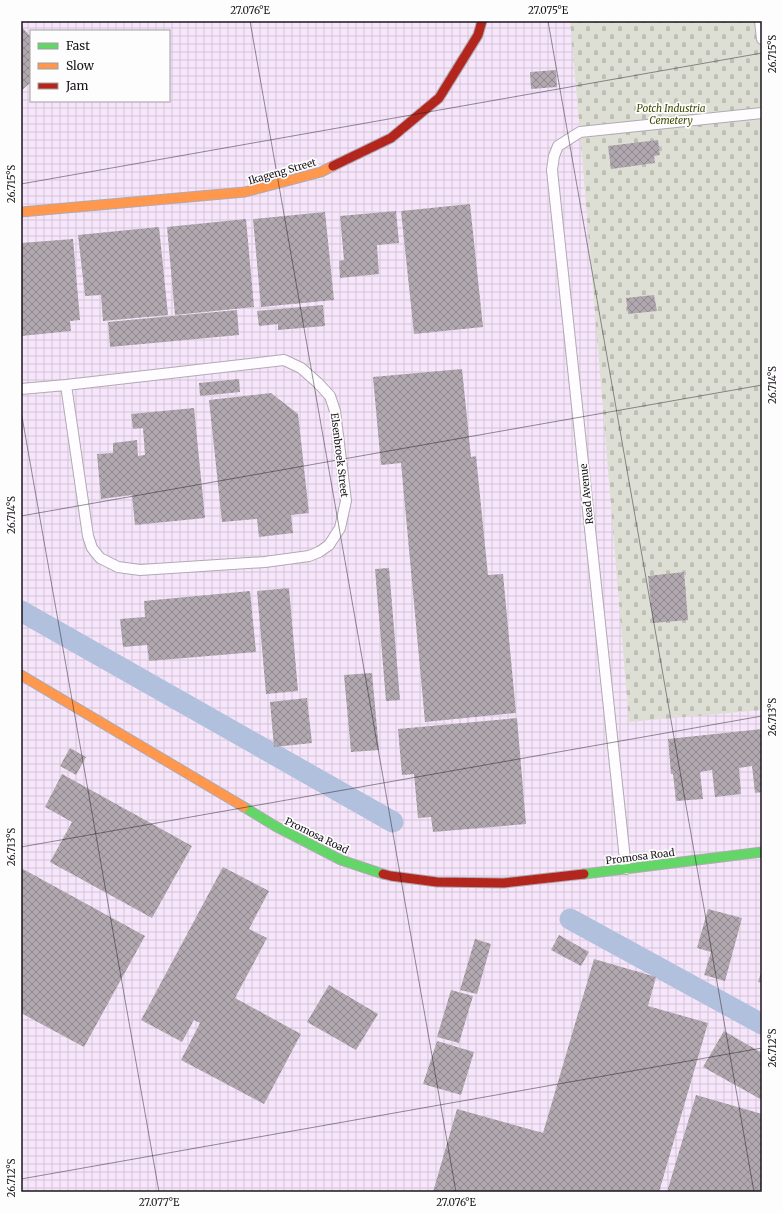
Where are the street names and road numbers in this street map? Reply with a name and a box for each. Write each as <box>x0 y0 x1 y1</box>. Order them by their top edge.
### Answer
street label: Ikageng Street <box>247 156 318 187</box>
street label: Elsenbroek Street <box>328 412 351 498</box>
street label: Read Avenue <box>577 463 596 525</box>
street label: Promosa Road <box>283 814 351 856</box>
street label: Promosa Road <box>605 846 675 867</box>

